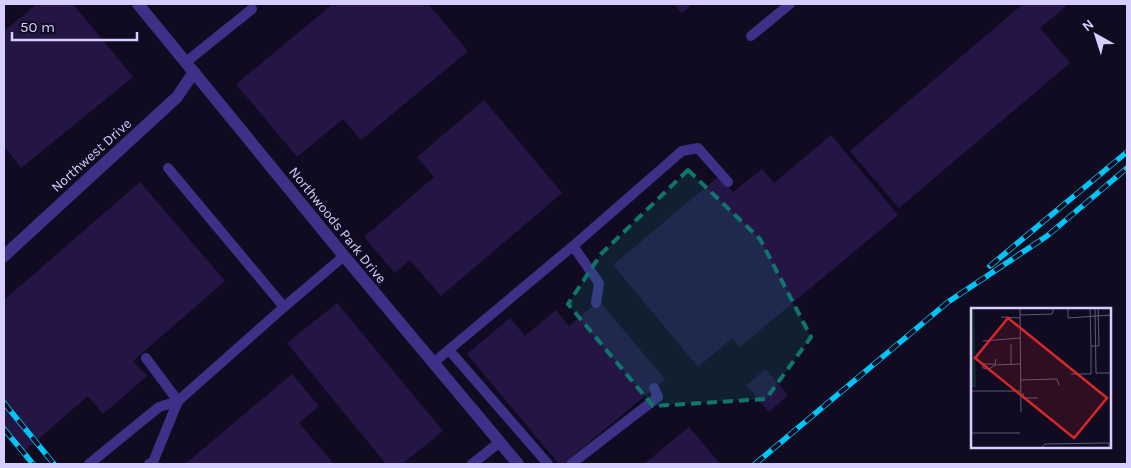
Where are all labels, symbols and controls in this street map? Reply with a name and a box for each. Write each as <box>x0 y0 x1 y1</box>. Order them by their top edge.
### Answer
scale bar <box>12 10 138 42</box>
north arrow <box>1071 10 1121 60</box>
text: N <box>1079 16 1097 35</box>
text: 50 m <box>20 18 55 36</box>
street label: Northwest Drive <box>48 115 135 196</box>
street label: Northwoods Park Drive <box>285 164 390 287</box>
inset map <box>971 308 1111 448</box>

